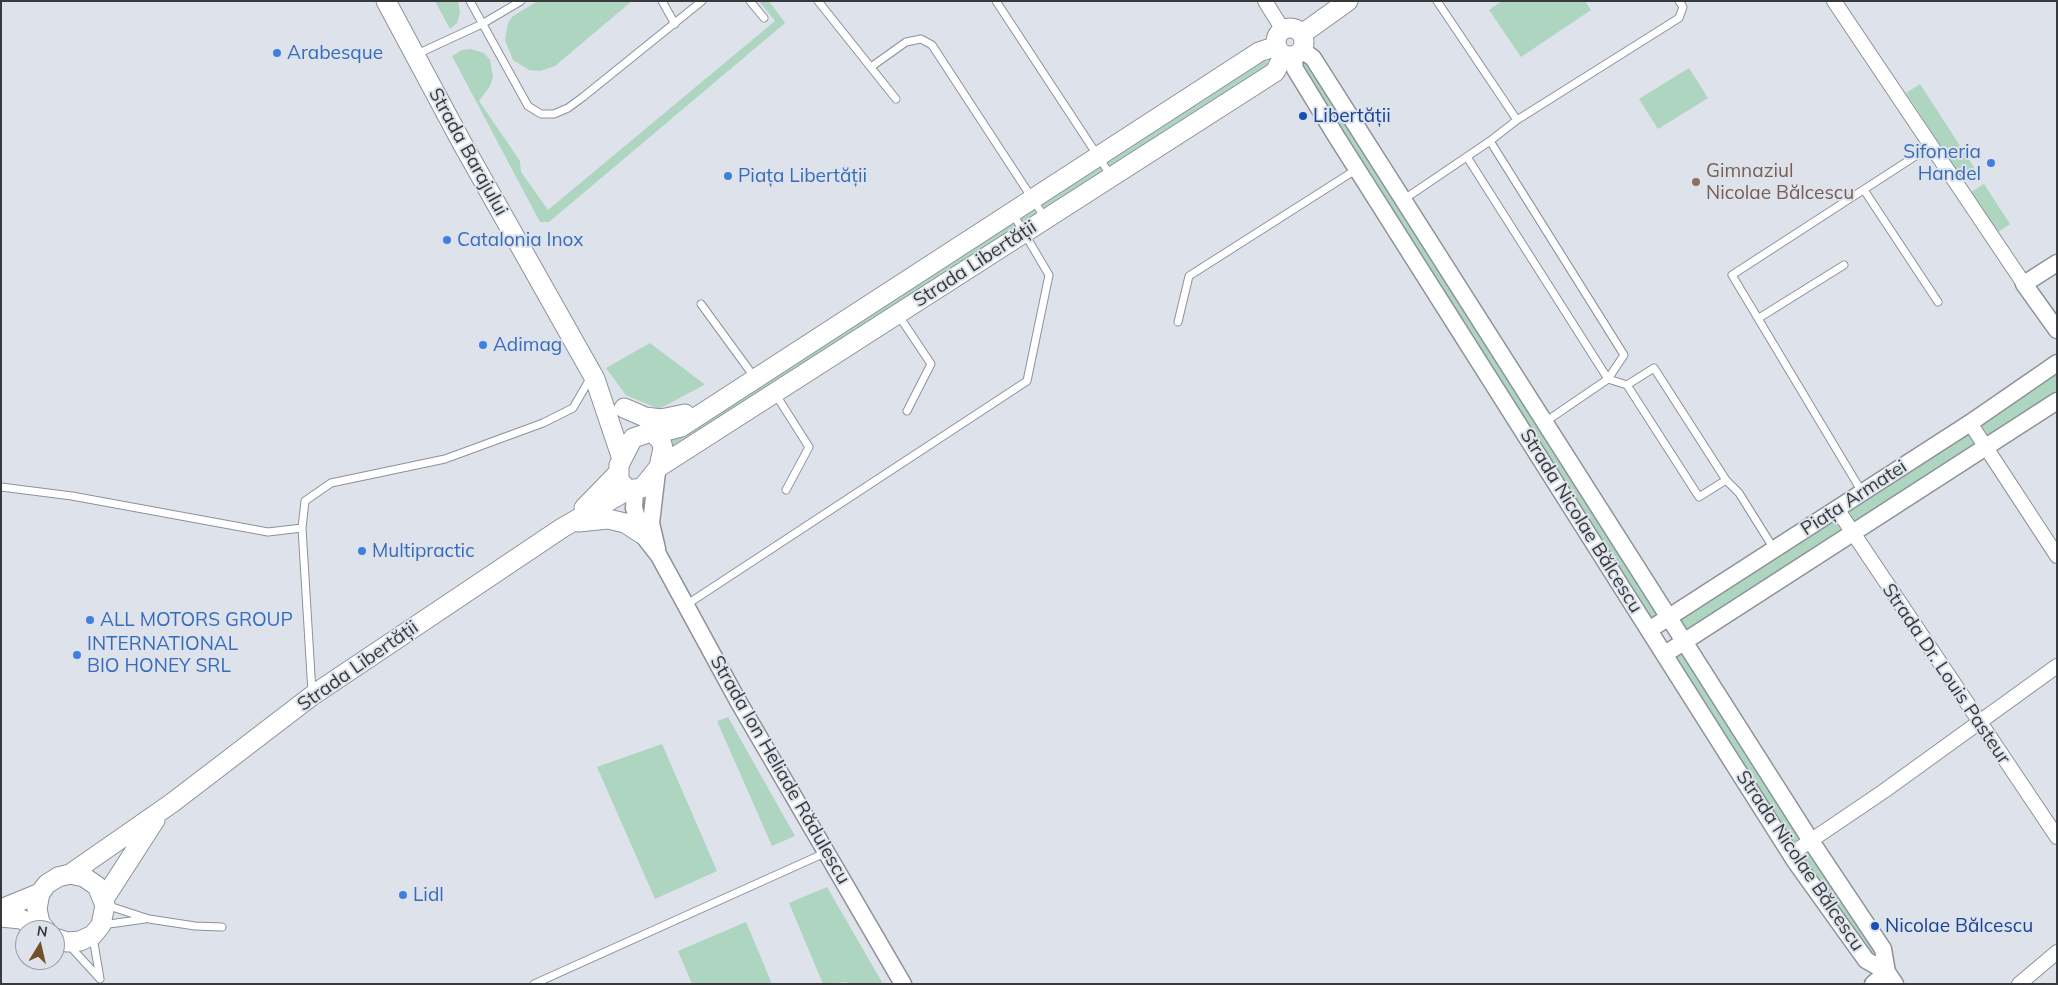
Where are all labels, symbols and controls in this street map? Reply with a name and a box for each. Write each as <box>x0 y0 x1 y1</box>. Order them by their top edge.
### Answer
place label: Arabesque <box>287 42 383 64</box>
marker: Arabesque <box>271 47 283 59</box>
street label: Strada Barajului <box>424 84 512 220</box>
place label: Libertății <box>1313 105 1391 127</box>
marker: Libertății <box>1297 110 1309 122</box>
place label: Sifoneria Handel <box>1903 141 1981 185</box>
marker: Sifoneria Handel <box>1985 157 1997 169</box>
place label: Gimnaziul Nicolae Bălcescu <box>1706 160 1854 204</box>
place label: Piața Libertății <box>738 165 867 187</box>
marker: Piața Libertății <box>722 170 734 182</box>
marker: Gimnaziul Nicolae Bălcescu <box>1690 176 1702 188</box>
street label: Strada Libertății <box>909 216 1041 312</box>
place label: Catalonia Inox <box>457 229 583 251</box>
marker: Catalonia Inox <box>441 234 453 246</box>
place label: Adimag <box>493 334 562 356</box>
marker: Adimag <box>477 339 489 351</box>
street label: Strada Nicolae Bălcescu <box>1515 425 1647 617</box>
street label: Piața Armatei <box>1797 455 1911 541</box>
place label: Multipractic <box>372 540 475 562</box>
marker: Multipractic <box>356 545 368 557</box>
street label: Strada Dr. Louis Pasteur <box>1877 579 2015 769</box>
place label: ALL MOTORS GROUP <box>100 609 293 631</box>
marker: ALL MOTORS GROUP <box>84 614 96 626</box>
street label: Strada Libertății <box>293 616 423 716</box>
place label: INTERNATIONAL BIO HONEY SRL <box>87 633 238 677</box>
marker: INTERNATIONAL BIO HONEY SRL <box>71 649 83 661</box>
street label: Strada Ion Heliade Rădulescu <box>705 652 855 888</box>
street label: Strada Nicolae Bălcescu <box>1731 767 1869 955</box>
place label: Lidl <box>413 884 444 906</box>
marker: Lidl <box>397 889 409 901</box>
place label: Nicolae Bălcescu <box>1885 915 2033 937</box>
north arrow <box>15 920 65 970</box>
marker: Nicolae Bălcescu <box>1869 920 1881 932</box>
text: N <box>36 921 49 941</box>

